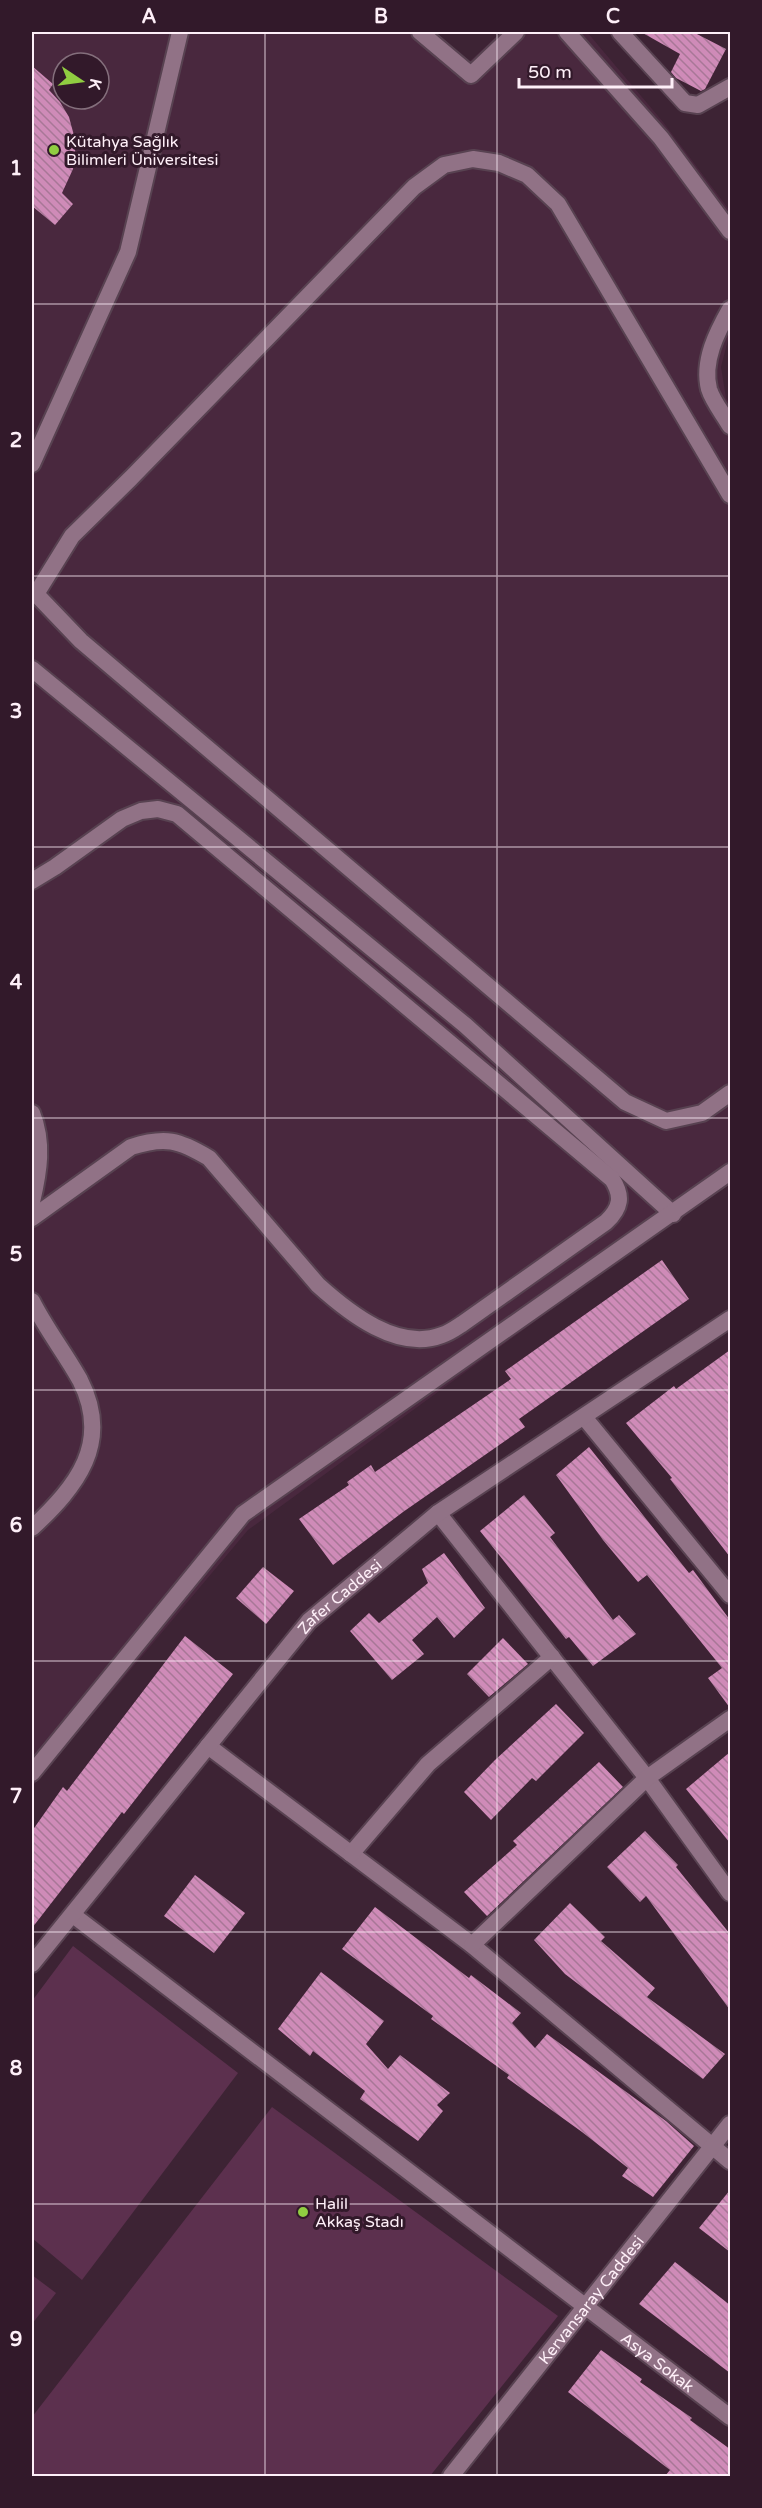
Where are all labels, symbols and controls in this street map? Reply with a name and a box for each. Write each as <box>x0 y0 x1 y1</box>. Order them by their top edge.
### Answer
text: A <box>142 5 157 29</box>
text: B <box>374 5 388 29</box>
text: C <box>606 5 620 29</box>
north arrow <box>51 51 111 111</box>
scale bar <box>519 51 672 89</box>
text: 50 m <box>528 61 572 83</box>
text: K <box>84 77 106 92</box>
place label: Kütahya Sağlık Bilimleri Üniversitesi <box>66 132 218 170</box>
marker: Kütahya Sağlık Bilimleri Üniversitesi <box>47 143 61 157</box>
text: 1 <box>10 157 22 181</box>
text: 2 <box>10 429 22 453</box>
text: 3 <box>10 700 22 724</box>
text: 4 <box>10 971 23 995</box>
text: 5 <box>10 1243 22 1267</box>
text: 6 <box>10 1514 22 1538</box>
street label: Zafer Caddesi <box>294 1555 386 1638</box>
text: 7 <box>10 1785 22 1809</box>
text: 8 <box>10 2057 22 2081</box>
place label: Halil Akkaş Stadı <box>315 2194 404 2232</box>
marker: Halil Akkaş Stadı <box>296 2205 310 2219</box>
street label: Kervansaray Caddesi <box>534 2232 649 2369</box>
text: 9 <box>10 2328 22 2352</box>
street label: Asya Sokak <box>617 2328 698 2397</box>

